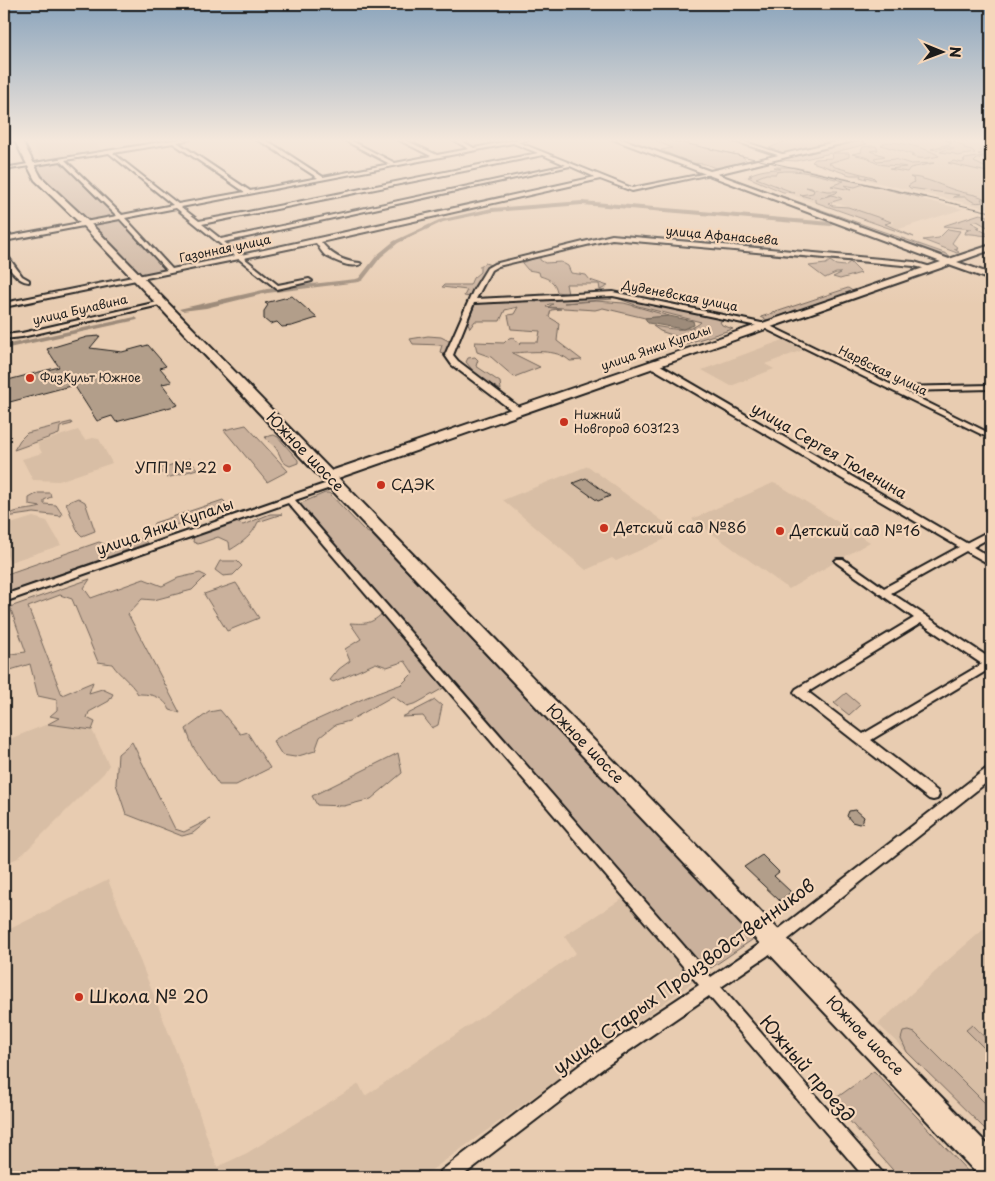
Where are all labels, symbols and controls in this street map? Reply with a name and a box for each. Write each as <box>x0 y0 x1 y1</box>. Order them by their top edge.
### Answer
north arrow <box>918 28 968 78</box>
text: N <box>945 47 966 58</box>
street label: улица Афанасьева <box>665 221 780 249</box>
street label: Газонная улица <box>177 229 273 266</box>
street label: Дуденевская улица <box>620 275 740 315</box>
street label: улица Булавина <box>31 289 129 329</box>
street label: улица Янки Купалы <box>598 320 713 374</box>
street label: Нарвская улица <box>836 341 931 400</box>
place label: ФизКульт Южное <box>40 368 141 386</box>
marker: ФизКульт Южное <box>24 372 36 384</box>
street label: улица Сергея Тюленина <box>747 396 913 504</box>
place label: Нижний Новгород 603123 <box>574 405 679 437</box>
street label: Южное шоссе <box>262 406 350 496</box>
marker: Нижний Новгород 603123 <box>558 416 570 428</box>
place label: УПП № 22 <box>135 455 217 478</box>
marker: УПП № 22 <box>221 462 233 474</box>
place label: СДЭК <box>391 472 435 495</box>
marker: СДЭК <box>375 479 387 491</box>
street label: улица Янки Купалы <box>93 491 236 560</box>
place label: Детский сад №86 <box>613 515 746 538</box>
place label: Детский сад №16 <box>789 518 920 541</box>
marker: Детский сад №86 <box>598 522 610 534</box>
marker: Детский сад №16 <box>774 525 786 537</box>
street label: Южное шоссе <box>542 698 630 788</box>
street label: улица Старых Производственников <box>547 871 820 1080</box>
place label: Школа № 20 <box>89 982 208 1009</box>
street label: Южное шоссе <box>822 990 910 1080</box>
marker: Школа № 20 <box>73 991 85 1003</box>
street label: Южный проезд <box>754 1009 862 1127</box>

